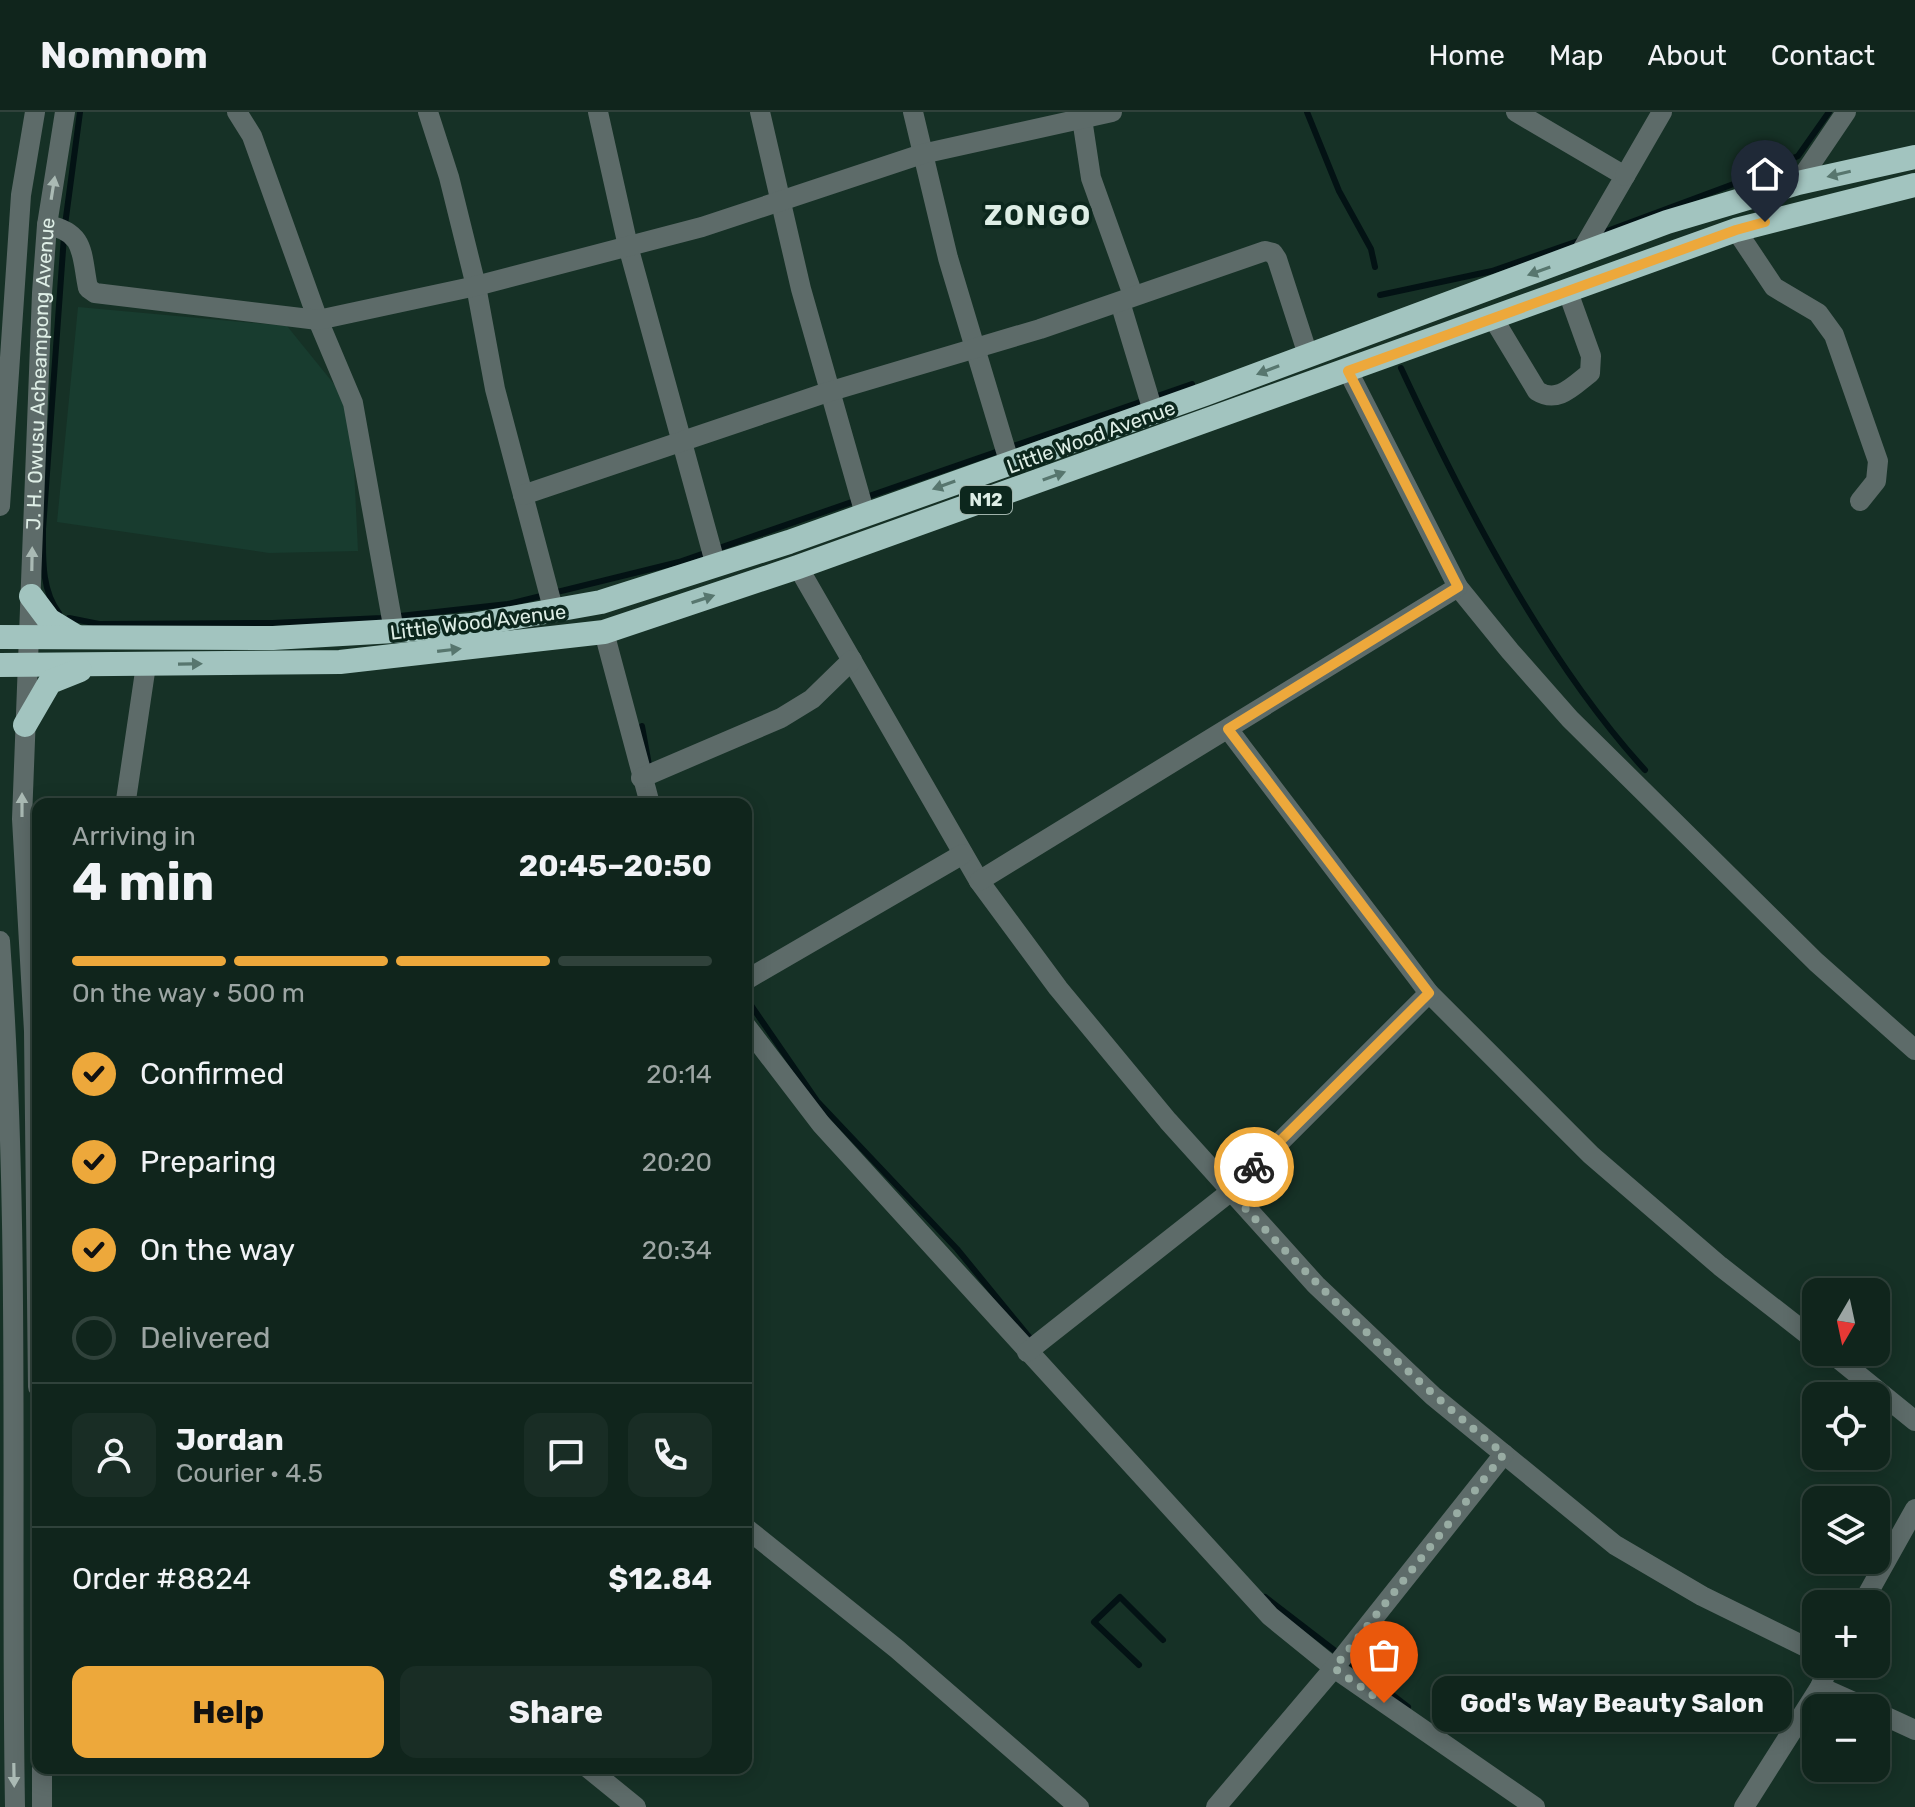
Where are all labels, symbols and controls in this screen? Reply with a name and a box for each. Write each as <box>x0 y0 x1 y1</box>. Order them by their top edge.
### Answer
text: Nomnom <box>40 32 208 78</box>
text: Home <box>1428 39 1505 72</box>
text: Map <box>1549 39 1603 72</box>
text: About <box>1647 39 1727 72</box>
text: Contact <box>1771 39 1875 72</box>
pin <box>1731 140 1799 222</box>
icon: home <box>1743 152 1787 196</box>
one-way arrow <box>1826 168 1851 181</box>
one-way arrow <box>47 175 60 200</box>
district label: ZONGO <box>984 199 1092 232</box>
street label: J. H. Owusu Acheampong Avenue <box>21 216 60 531</box>
one-way arrow <box>1527 265 1551 278</box>
one-way arrow <box>1256 364 1280 377</box>
street label: Little Wood Avenue <box>1004 395 1178 479</box>
one-way arrow <box>1042 469 1066 481</box>
one-way arrow <box>932 479 956 492</box>
road number: N12 <box>960 486 1012 514</box>
one-way arrow <box>25 546 38 571</box>
one-way arrow <box>691 592 715 604</box>
street label: Little Wood Avenue <box>389 599 567 645</box>
one-way arrow <box>437 643 462 656</box>
one-way arrow <box>178 658 203 670</box>
one-way arrow <box>16 792 29 817</box>
text: Arriving in <box>72 821 196 852</box>
text: 20:45–20:50 <box>519 848 712 884</box>
text: 4 min <box>72 851 215 913</box>
text: On the way · 500 m <box>72 978 305 1009</box>
icon: check <box>72 1052 116 1096</box>
text: Confirmed <box>140 1056 284 1092</box>
text: 20:14 <box>646 1059 712 1090</box>
courier <box>1214 1127 1294 1207</box>
icon: check <box>72 1140 116 1184</box>
text: Preparing <box>140 1144 276 1180</box>
icon: bike <box>1232 1145 1276 1189</box>
text: 20:20 <box>642 1147 712 1178</box>
icon: check <box>72 1228 116 1272</box>
text: On the way <box>140 1232 295 1268</box>
text: 20:34 <box>642 1235 712 1266</box>
north arrow <box>1802 1278 1890 1366</box>
map controls <box>1802 1278 1890 1782</box>
text: Delivered <box>140 1320 271 1356</box>
button: locate <box>1802 1382 1890 1470</box>
button: person <box>72 1413 156 1497</box>
button: chat <box>524 1413 608 1497</box>
button: phone <box>628 1413 712 1497</box>
text: Jordan <box>176 1422 284 1458</box>
text: Courier · 4.5 <box>176 1458 323 1489</box>
button: layers <box>1802 1486 1890 1574</box>
text: Order #8824 <box>72 1561 251 1597</box>
text: $12.84 <box>608 1561 712 1597</box>
button: + <box>1802 1590 1890 1678</box>
pin <box>1350 1621 1418 1703</box>
icon: bag <box>1362 1633 1406 1677</box>
button: Help <box>72 1666 384 1758</box>
button: Share <box>400 1666 712 1758</box>
callout: God's Way Beauty Salon <box>1432 1675 1792 1731</box>
text: God's Way Beauty Salon <box>1460 1688 1764 1719</box>
button: − <box>1802 1694 1890 1782</box>
one-way arrow <box>8 1763 21 1788</box>

